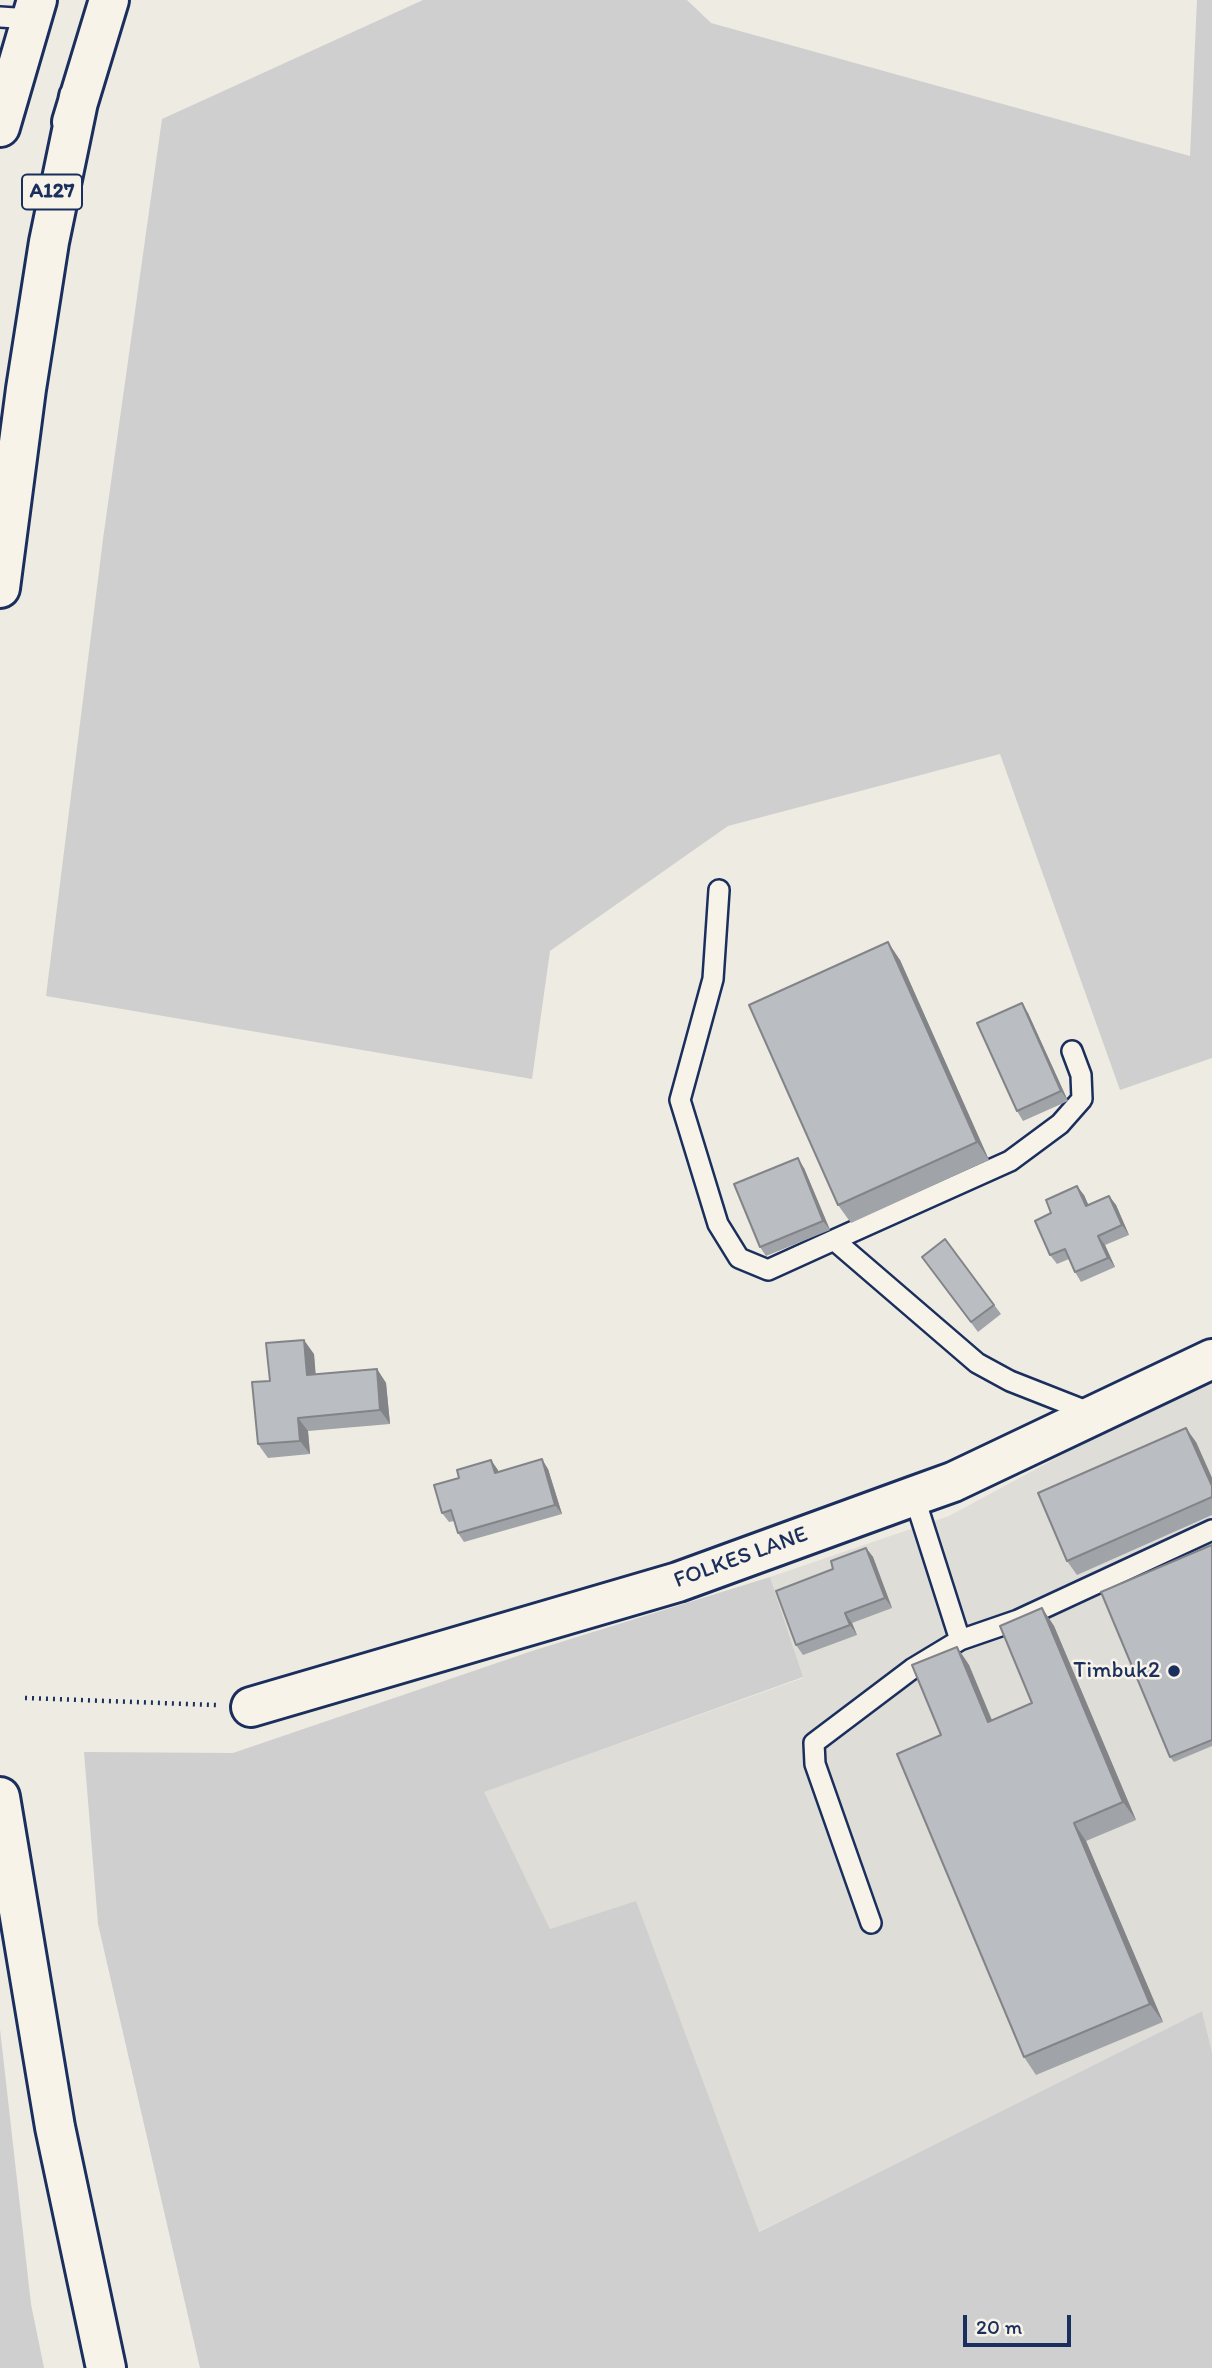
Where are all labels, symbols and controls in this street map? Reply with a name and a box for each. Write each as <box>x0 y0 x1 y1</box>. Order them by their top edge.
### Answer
road number: A127 <box>22 174 82 210</box>
street label: FOLKES LANE <box>670 1521 812 1595</box>
place label: Timbuk2 <box>1073 1657 1160 1685</box>
marker: Timbuk2 <box>1166 1663 1182 1679</box>
scale bar <box>967 2302 1076 2346</box>
text: 20 m <box>976 2314 1022 2339</box>

